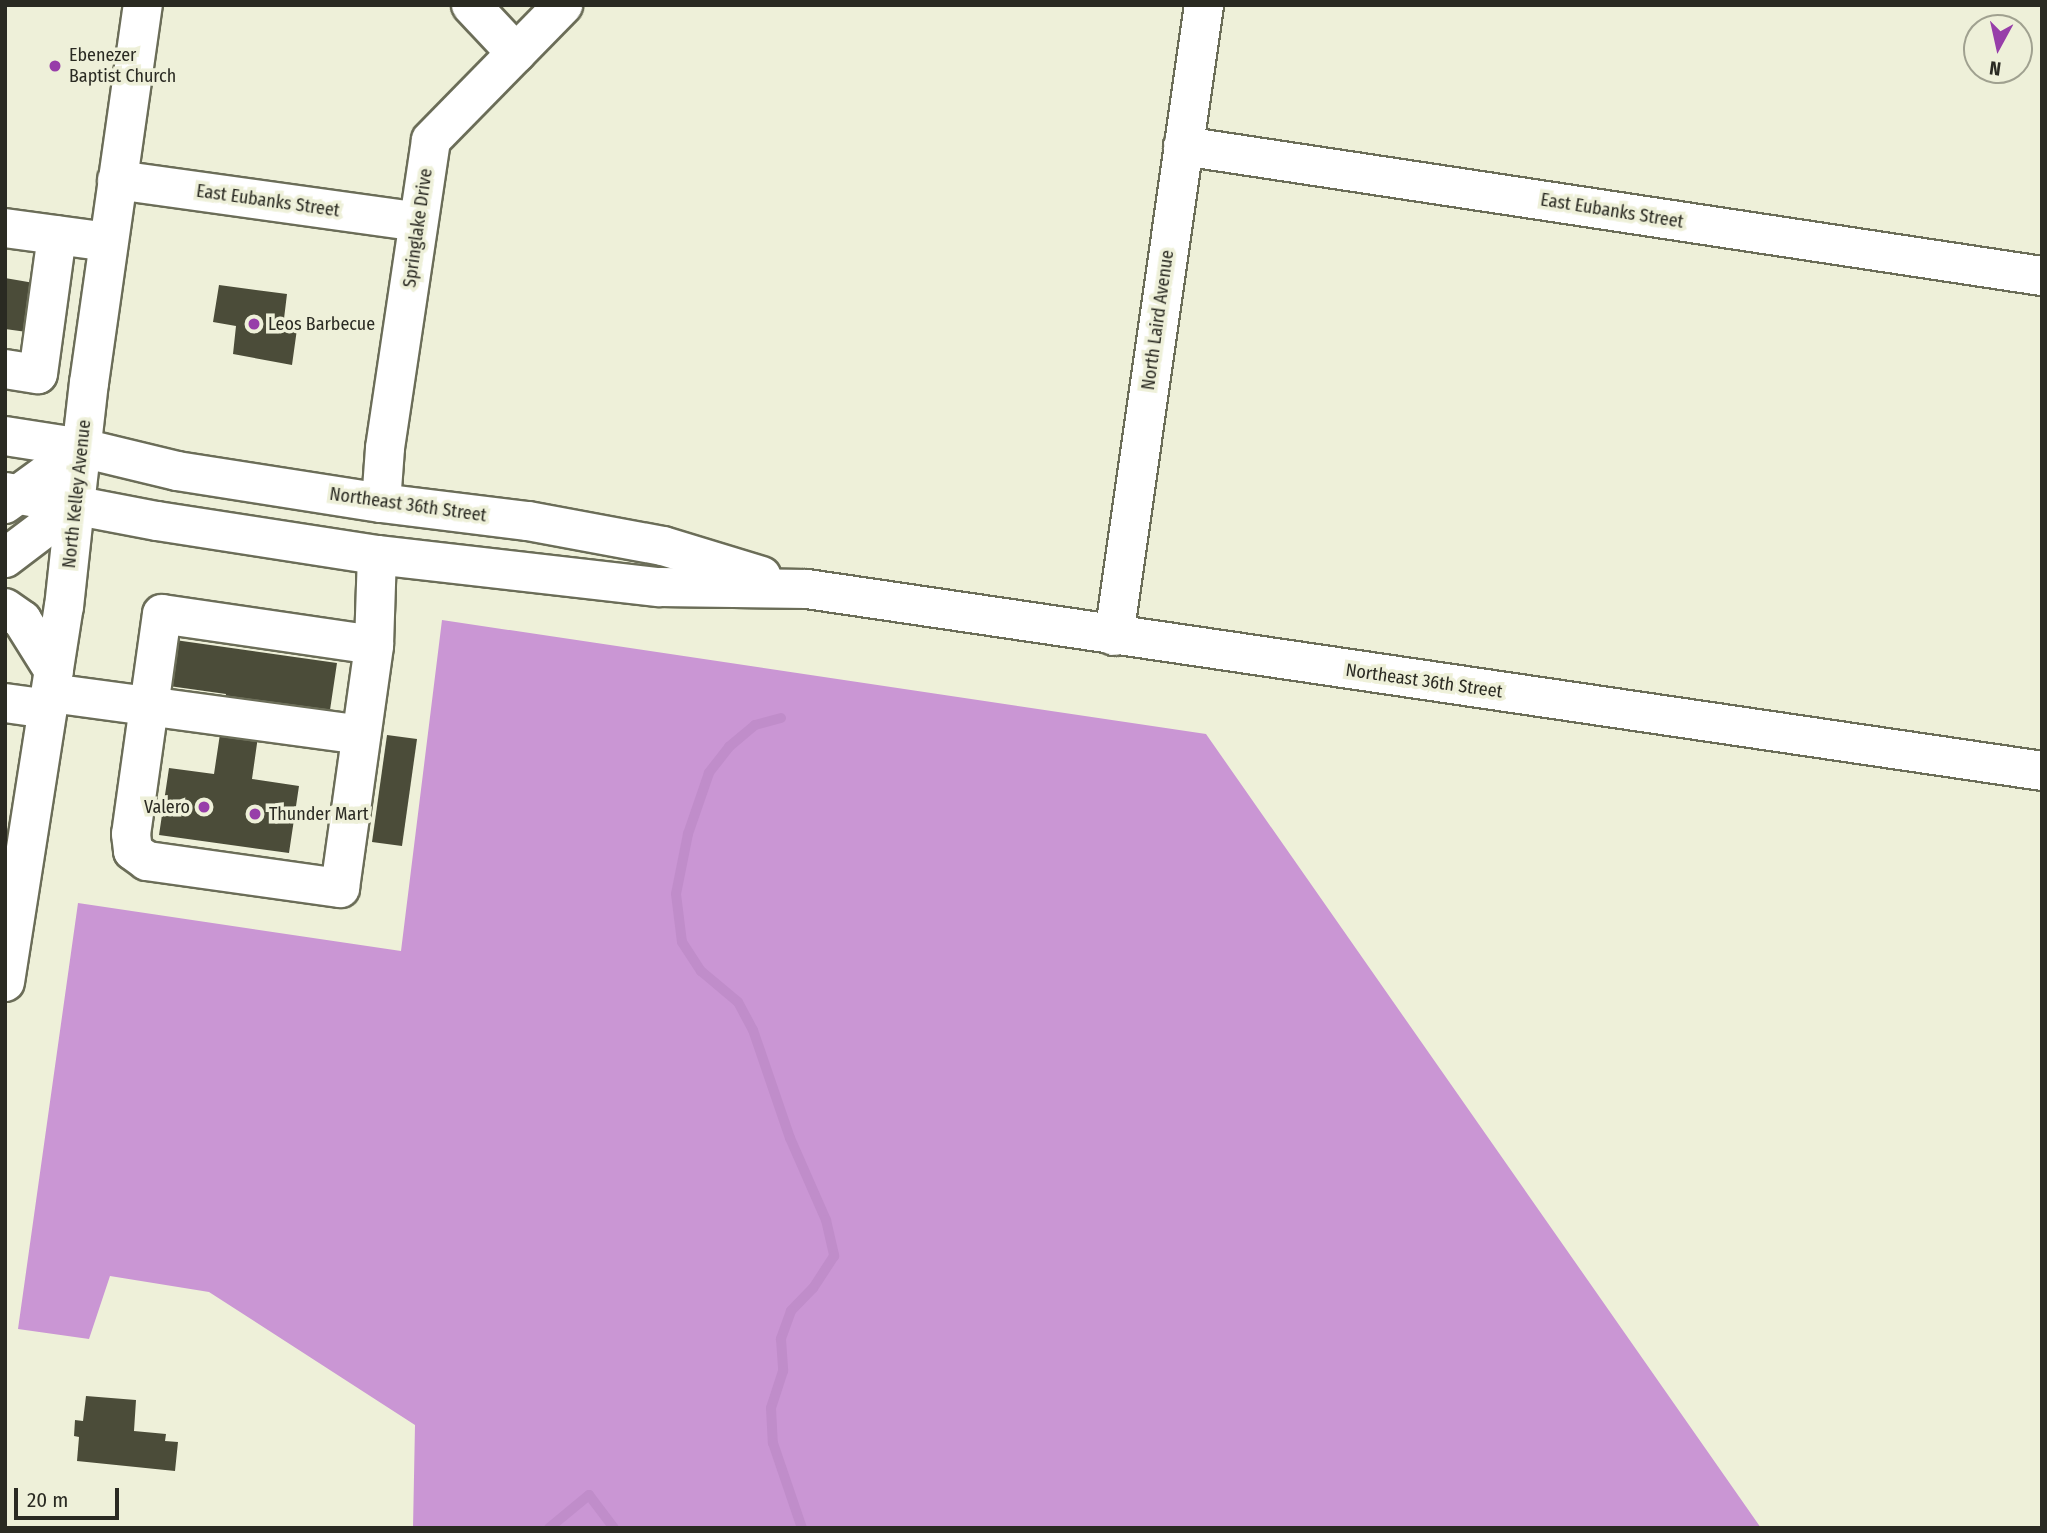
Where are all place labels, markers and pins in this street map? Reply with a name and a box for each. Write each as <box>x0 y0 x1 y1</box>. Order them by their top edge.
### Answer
place label: Ebenezer Baptist Church <box>69 45 176 88</box>
marker: Ebenezer Baptist Church <box>47 58 63 74</box>
place label: Leos Barbecue <box>268 313 375 335</box>
marker: Leos Barbecue <box>246 316 262 332</box>
place label: Valero <box>144 796 190 818</box>
marker: Valero <box>196 799 212 815</box>
place label: Thunder Mart <box>269 803 369 825</box>
marker: Thunder Mart <box>247 806 263 822</box>

